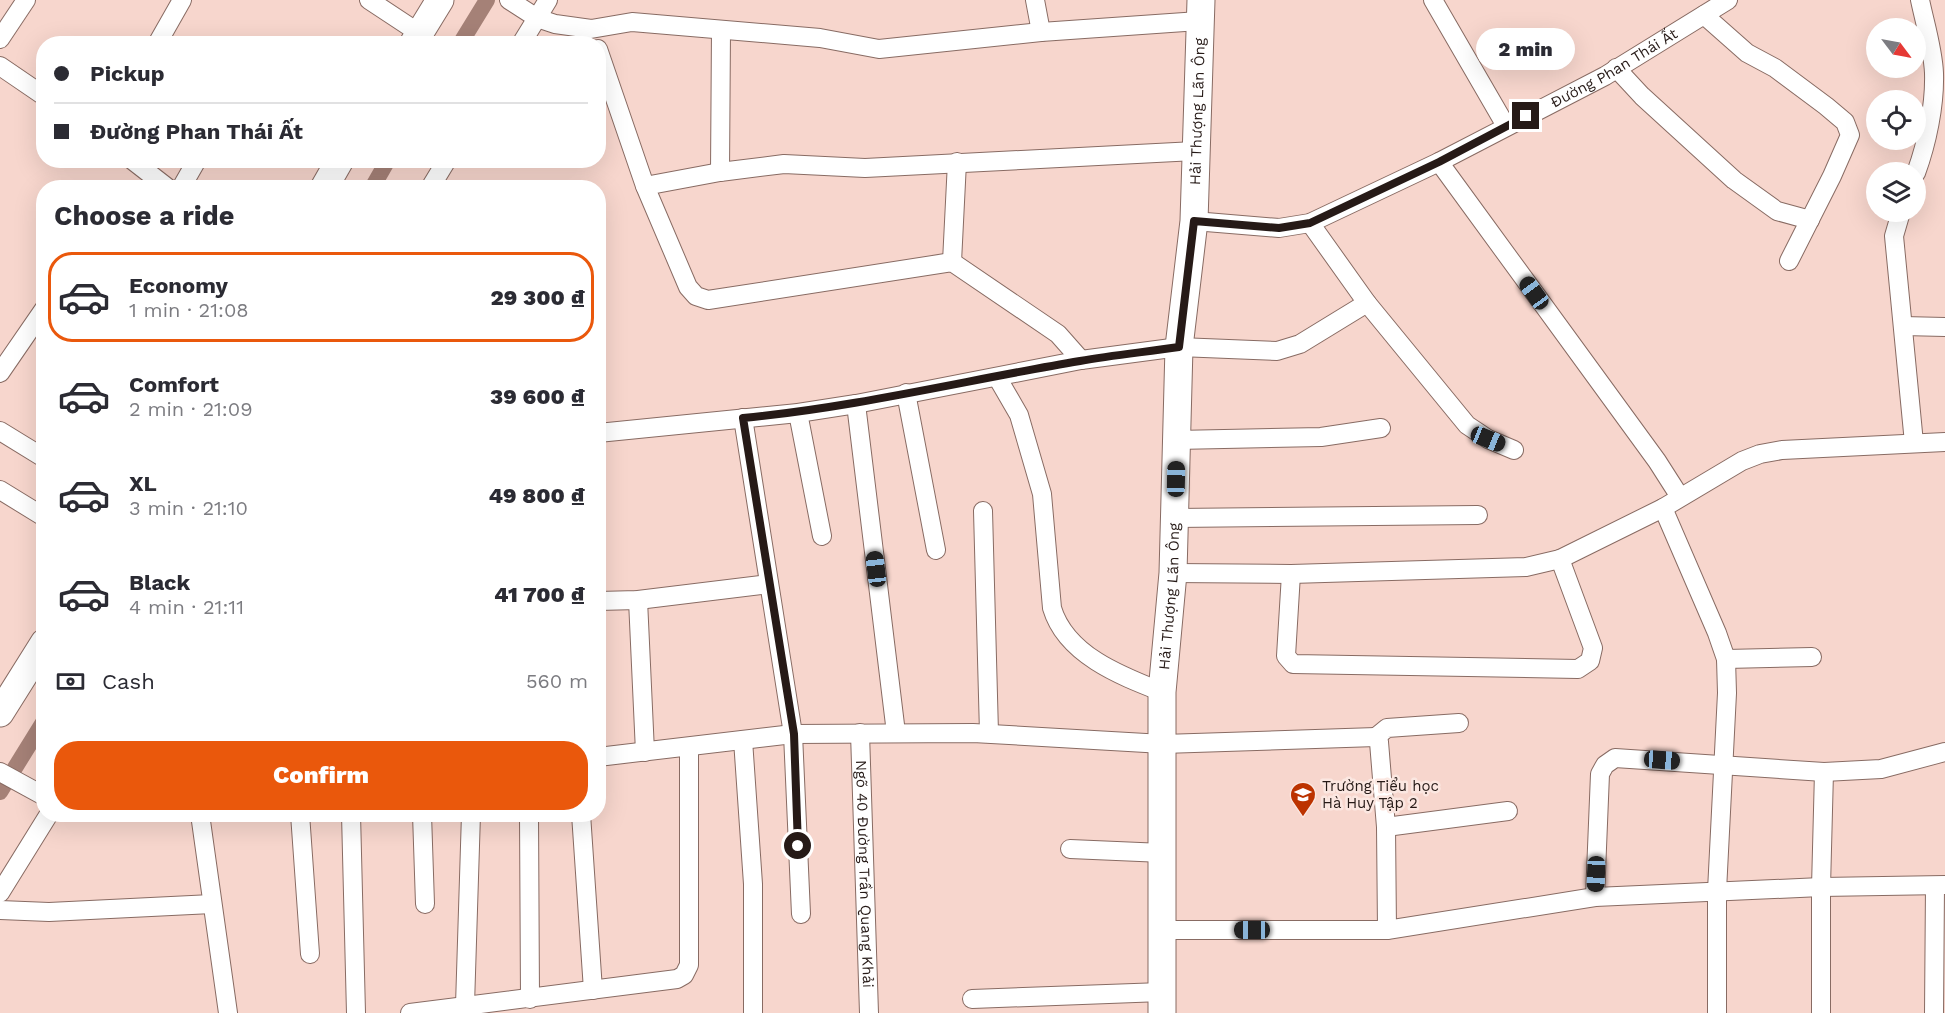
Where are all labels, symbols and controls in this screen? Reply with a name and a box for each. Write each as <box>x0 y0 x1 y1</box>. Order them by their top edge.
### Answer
north arrow <box>1866 18 1926 78</box>
map controls <box>1866 18 1926 222</box>
street label: Đường Phan Thái Ất <box>1548 24 1681 112</box>
callout: 2 min <box>1476 29 1576 71</box>
text: 2 min <box>1498 37 1553 61</box>
street label: Hải Thượng Lãn Ông <box>1186 38 1209 185</box>
text: Pickup <box>90 61 165 86</box>
button: locate <box>1866 90 1926 150</box>
route end <box>1512 102 1539 129</box>
text: Đường Phan Thái Ất <box>90 119 303 144</box>
button: layers <box>1866 162 1926 222</box>
text: Choose a ride <box>54 200 234 232</box>
icon: car <box>57 270 111 324</box>
text: Economy <box>129 273 228 298</box>
car <box>1516 273 1552 313</box>
text: 29 300 ₫ <box>490 285 585 310</box>
text: 1 min · 21:08 <box>129 298 249 322</box>
icon: car <box>57 369 111 423</box>
text: Comfort <box>129 372 219 397</box>
text: 39 600 ₫ <box>490 384 585 409</box>
text: 2 min · 21:09 <box>129 397 253 421</box>
car <box>1468 424 1508 454</box>
car <box>1167 461 1185 497</box>
icon: car <box>57 468 111 522</box>
text: XL <box>129 471 157 496</box>
text: 49 800 ₫ <box>488 483 585 508</box>
text: 3 min · 21:10 <box>129 496 248 520</box>
street label: Hải Thượng Lãn Ông <box>1155 523 1183 671</box>
car <box>865 550 887 588</box>
icon: car <box>57 567 111 621</box>
text: Black <box>129 570 190 595</box>
text: 41 700 ₫ <box>494 582 585 607</box>
text: 4 min · 21:11 <box>129 595 244 619</box>
icon: cash <box>54 665 87 698</box>
text: Cash <box>102 669 155 694</box>
text: 560 m <box>526 669 588 693</box>
button: Confirm <box>54 741 588 810</box>
car <box>1643 750 1681 770</box>
street label: Ngõ 40 Đường Trần Quang Khải <box>852 760 877 988</box>
place label: Trường Tiểu học Hà Huy Tập 2 <box>1322 777 1439 812</box>
school or university icon: Trường Tiểu học Hà Huy Tập 2 <box>1288 780 1318 818</box>
route start <box>784 832 811 859</box>
car <box>1586 856 1606 892</box>
car <box>1234 921 1270 939</box>

